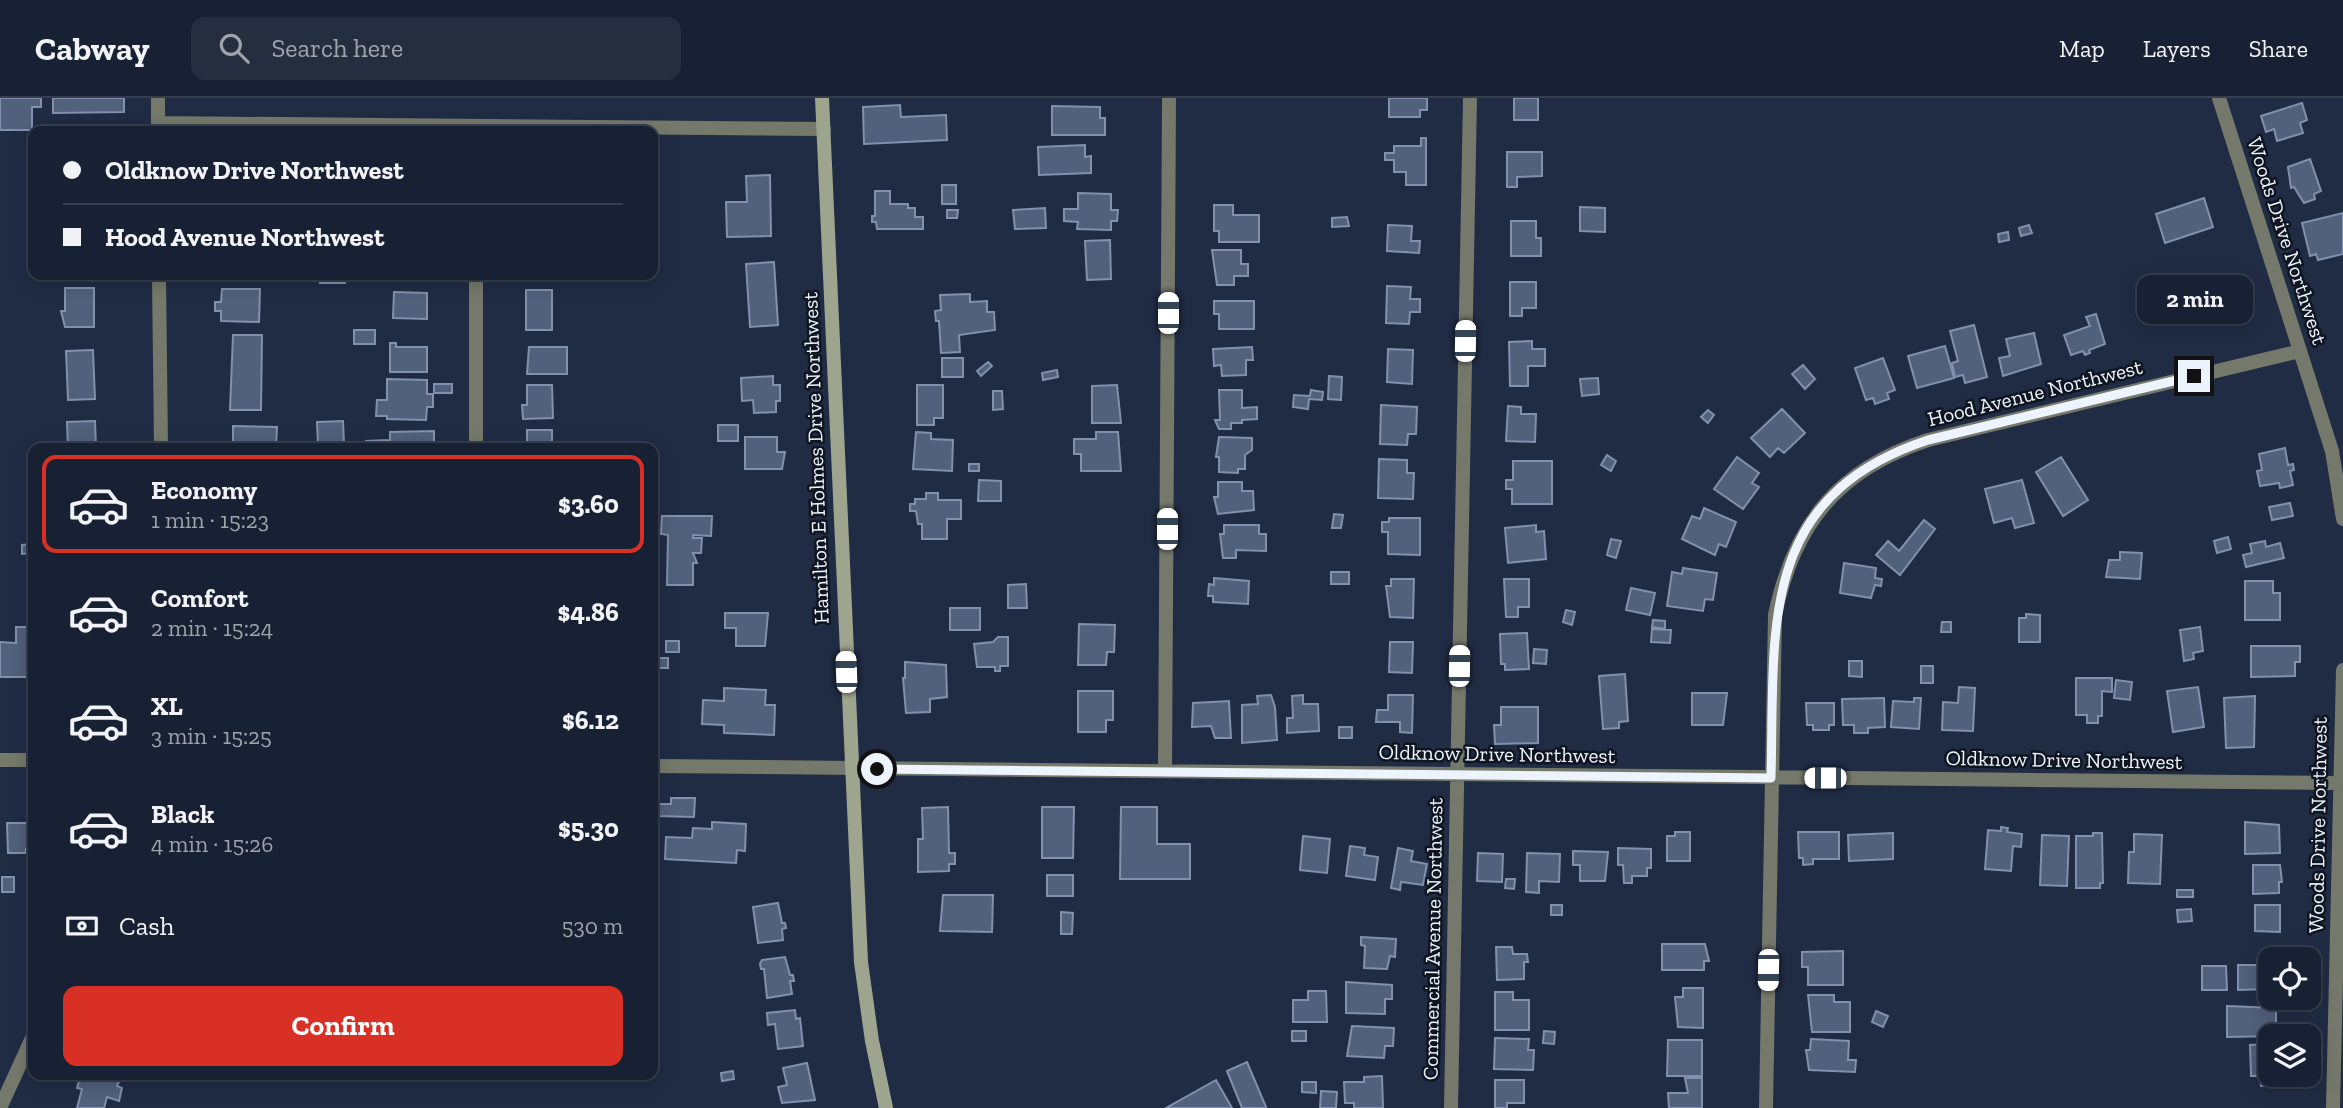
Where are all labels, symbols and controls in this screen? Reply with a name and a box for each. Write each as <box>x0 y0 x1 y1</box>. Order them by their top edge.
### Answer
search box <box>191 17 681 80</box>
text: Cabway <box>35 29 149 68</box>
icon: search <box>215 29 253 67</box>
text: Search here <box>271 32 403 64</box>
text: Map <box>2059 34 2105 63</box>
text: Layers <box>2143 34 2211 63</box>
text: Share <box>2249 34 2308 63</box>
street label: Woods Drive Northwest <box>2242 134 2333 348</box>
text: Oldknow Drive Northwest <box>105 154 404 186</box>
text: Hood Avenue Northwest <box>105 221 384 253</box>
callout: 2 min <box>2136 274 2252 324</box>
text: 2 min <box>2166 285 2224 313</box>
street label: Hamilton E Holmes Drive Northwest <box>797 291 834 624</box>
car <box>1158 292 1179 334</box>
car <box>1455 320 1476 362</box>
street label: Hood Avenue Northwest <box>1925 354 2145 431</box>
route end <box>2178 360 2210 392</box>
icon: car <box>67 473 130 536</box>
text: Economy <box>151 474 257 506</box>
text: $3.60 <box>558 488 619 520</box>
text: 1 min · 15:23 <box>151 506 269 534</box>
car <box>1157 508 1178 550</box>
icon: car <box>67 581 130 644</box>
text: Comfort <box>151 582 248 614</box>
text: $4.86 <box>558 596 619 628</box>
text: 2 min · 15:24 <box>151 614 273 642</box>
car <box>1449 645 1470 687</box>
car <box>835 651 858 693</box>
icon: car <box>67 689 130 752</box>
text: XL <box>151 690 183 722</box>
text: $6.12 <box>562 704 619 736</box>
street label: Woods Drive Northwest <box>2303 716 2332 933</box>
text: 3 min · 15:25 <box>151 722 272 750</box>
street label: Oldknow Drive Northwest <box>1378 739 1616 768</box>
street label: Oldknow Drive Northwest <box>1945 745 2183 774</box>
route start <box>861 753 893 785</box>
car <box>1805 768 1847 789</box>
icon: car <box>67 797 130 860</box>
street label: Commercial Avenue Northwest <box>1418 797 1447 1080</box>
text: Black <box>151 798 214 830</box>
text: $5.30 <box>558 812 619 844</box>
text: 4 min · 15:26 <box>151 830 273 858</box>
icon: cash <box>63 907 101 945</box>
text: Cash <box>119 910 174 942</box>
text: 530 m <box>562 912 623 940</box>
map controls <box>2258 947 2321 1087</box>
button: locate <box>2258 947 2321 1010</box>
car <box>1758 949 1779 991</box>
button: Confirm <box>63 986 623 1066</box>
button: layers <box>2258 1024 2321 1087</box>

